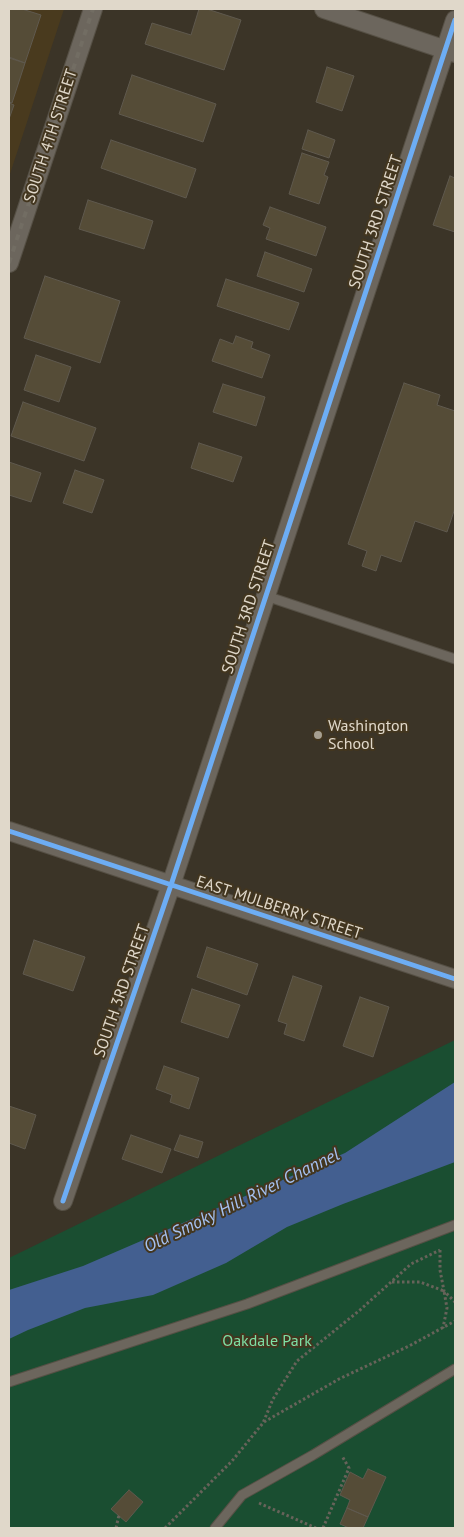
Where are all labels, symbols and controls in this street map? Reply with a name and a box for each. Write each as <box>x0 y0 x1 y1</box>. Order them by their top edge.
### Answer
street label: SOUTH 4TH STREET <box>20 67 82 205</box>
street label: SOUTH 3RD STREET <box>345 153 407 291</box>
street label: SOUTH 3RD STREET <box>218 538 280 676</box>
place label: Washington School <box>328 716 408 754</box>
marker: Washington School <box>312 729 324 741</box>
street label: EAST MULBERRY STREET <box>194 872 364 944</box>
street label: SOUTH 3RD STREET <box>90 922 154 1060</box>
water label: Old Smoky Hill River Channel <box>141 1144 343 1258</box>
park label: Oakdale Park <box>222 1331 312 1351</box>

